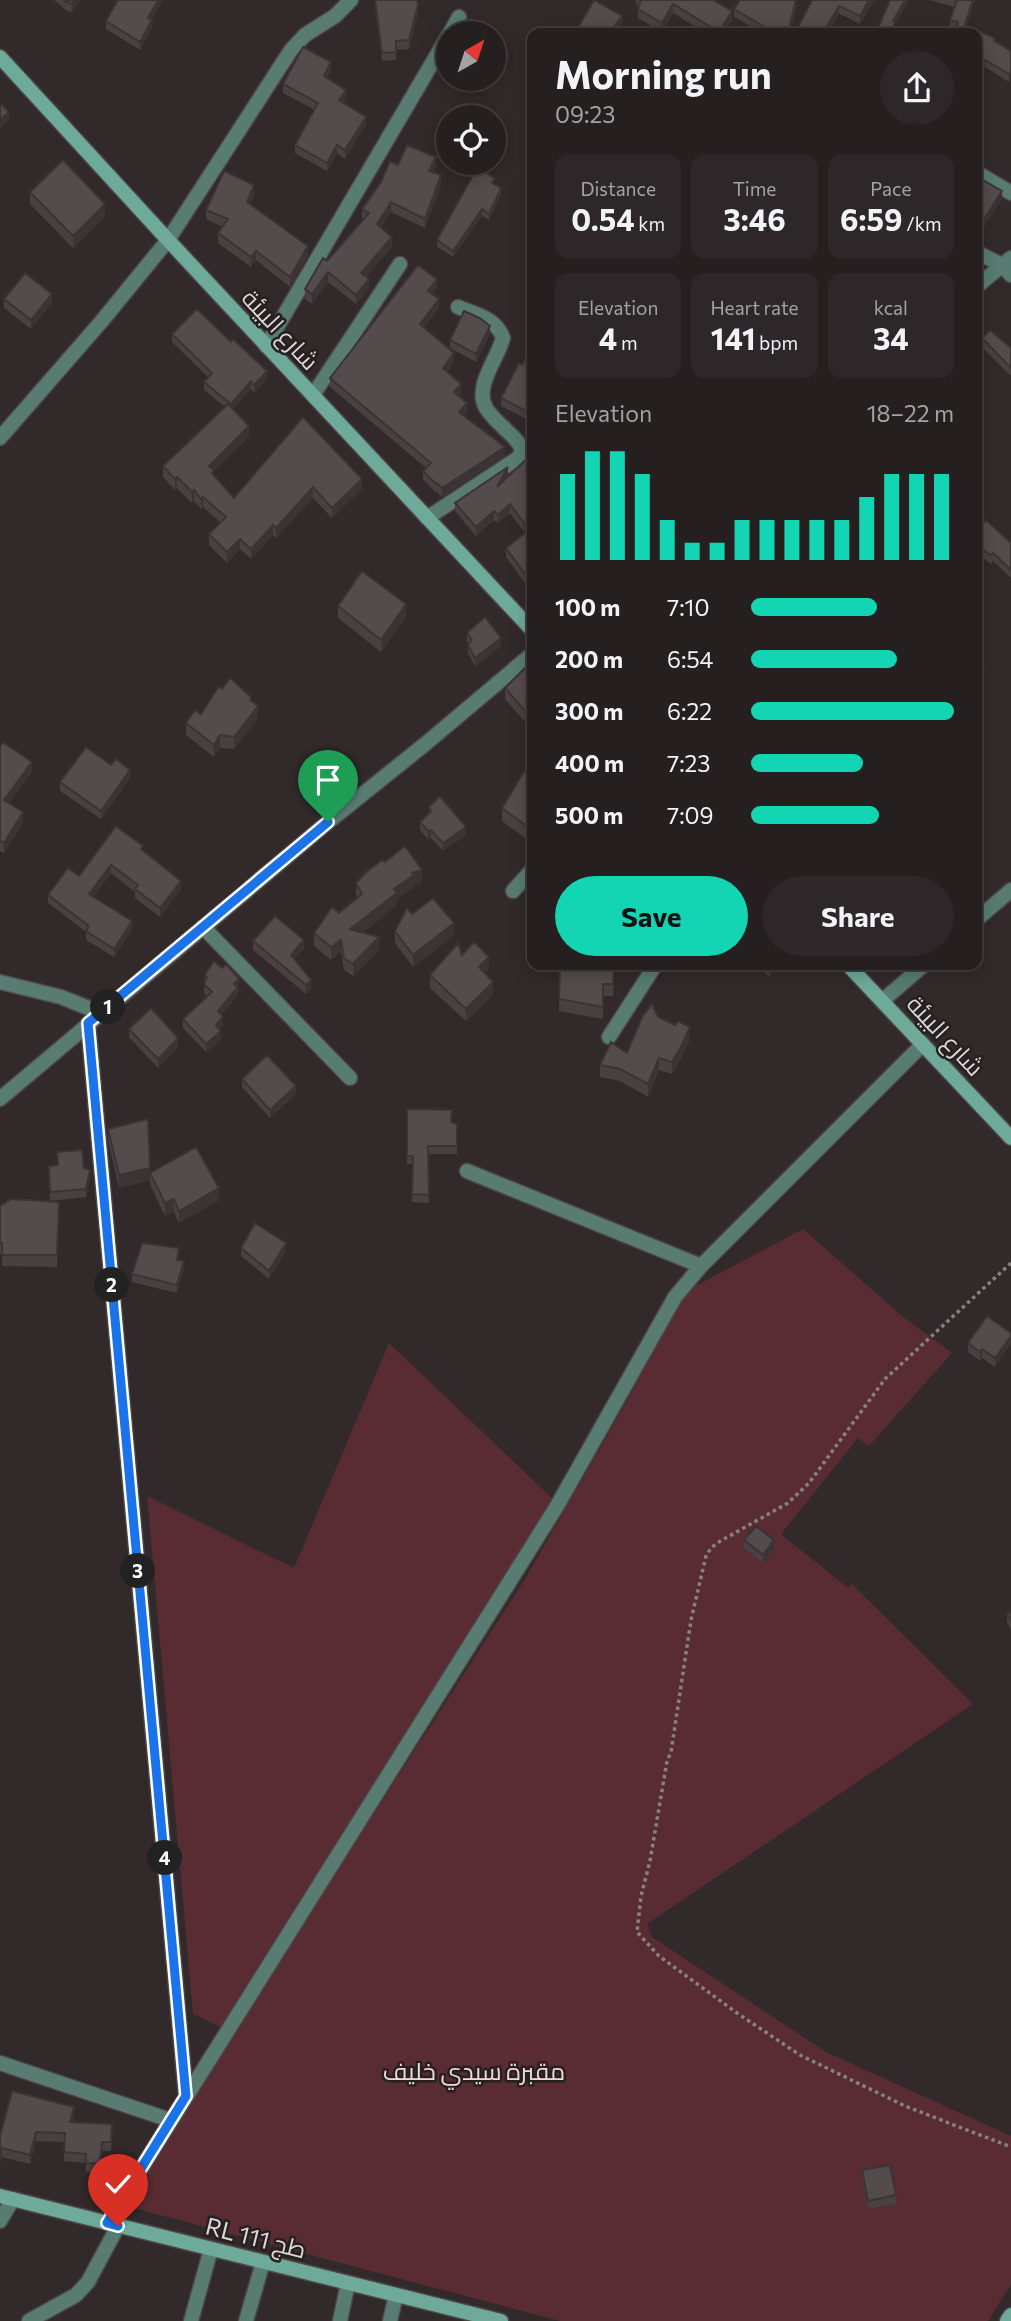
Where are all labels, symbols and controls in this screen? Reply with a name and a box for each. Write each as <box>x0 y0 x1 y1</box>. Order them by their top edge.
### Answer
north arrow <box>436 21 506 91</box>
map controls <box>436 21 506 175</box>
text: Morning run <box>555 50 772 97</box>
button: share <box>880 51 954 125</box>
text: 09:23 <box>555 100 615 128</box>
button: locate <box>436 105 506 175</box>
text: Distance <box>580 177 656 200</box>
text: Time <box>733 177 776 200</box>
text: Pace <box>870 177 911 200</box>
text: 0.54 <box>571 200 635 237</box>
text: 3:46 <box>723 200 786 237</box>
text: 6:59 <box>840 200 903 237</box>
text: km <box>635 212 665 235</box>
text: /km <box>903 212 942 235</box>
street label: شارع البيئة <box>234 283 325 377</box>
text: Elevation <box>578 296 658 319</box>
text: Heart rate <box>710 296 799 319</box>
text: kcal <box>874 296 908 319</box>
text: 4 <box>599 319 617 356</box>
text: 141 <box>711 319 755 356</box>
text: 34 <box>873 319 909 356</box>
text: m <box>617 331 637 354</box>
text: bpm <box>755 331 798 354</box>
text: Elevation <box>555 399 652 427</box>
text: 18–22 m <box>867 399 954 427</box>
text: 100 m <box>555 593 620 621</box>
text: 7:10 <box>667 593 709 621</box>
text: 200 m <box>555 645 623 673</box>
text: 6:54 <box>667 645 713 673</box>
text: 300 m <box>555 697 623 725</box>
text: 6:22 <box>667 697 712 725</box>
text: 400 m <box>555 749 624 777</box>
text: 7:23 <box>667 749 710 777</box>
pin <box>298 750 358 822</box>
icon: arrive <box>309 761 347 799</box>
text: 500 m <box>555 801 623 829</box>
text: 7:09 <box>667 801 714 829</box>
button: Save <box>555 876 748 956</box>
button: Share <box>762 876 954 956</box>
street label: شارع البيئة <box>899 989 990 1083</box>
pin: 1 <box>90 990 126 1024</box>
text: 1 <box>103 995 112 1018</box>
pin: 2 <box>94 1268 130 1302</box>
text: 2 <box>106 1273 117 1296</box>
pin: 3 <box>120 1554 156 1588</box>
text: 3 <box>132 1559 143 1582</box>
pin: 4 <box>148 1840 182 1876</box>
text: 4 <box>159 1846 170 1869</box>
park label: مقبرة سيدي خليف <box>383 2056 565 2090</box>
pin <box>88 2154 148 2226</box>
icon: check <box>99 2165 137 2203</box>
street label: RL طج 111 <box>202 2211 309 2266</box>

